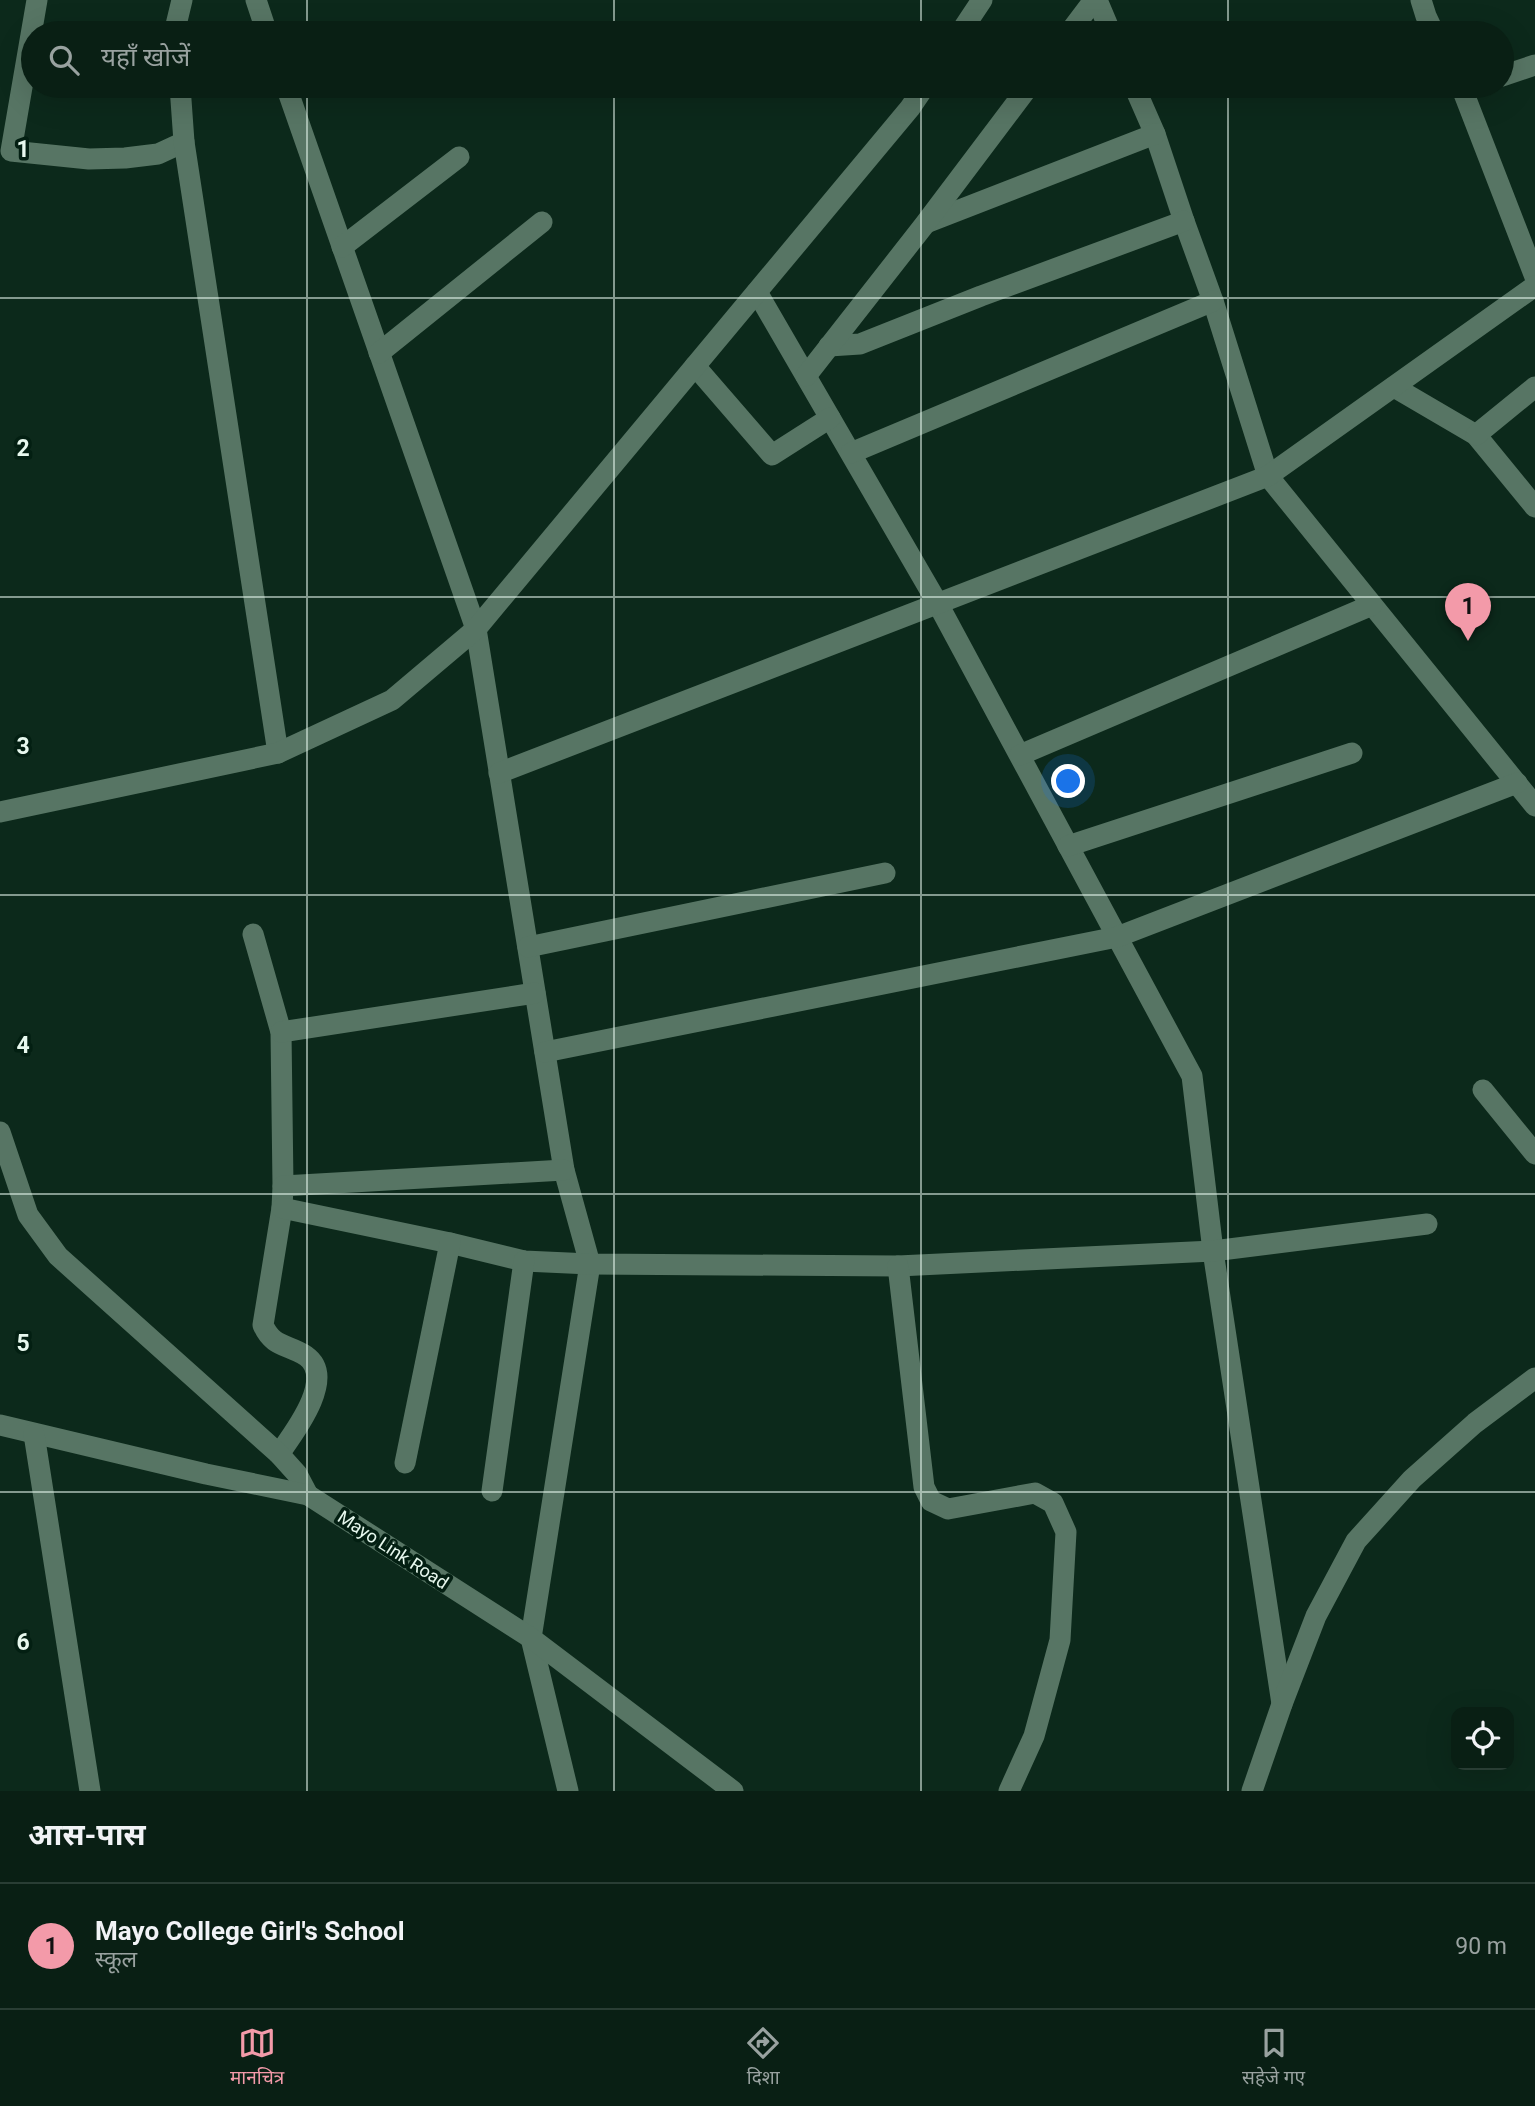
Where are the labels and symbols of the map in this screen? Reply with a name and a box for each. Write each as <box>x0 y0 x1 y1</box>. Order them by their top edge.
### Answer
text: 1 <box>16 136 30 163</box>
text: 2 <box>16 435 30 462</box>
pin: 1 <box>1445 583 1491 641</box>
text: 3 <box>16 733 30 760</box>
your location <box>1051 764 1085 798</box>
text: 4 <box>16 1032 30 1059</box>
text: 5 <box>16 1330 30 1357</box>
street label: Mayo Link Road <box>334 1506 452 1593</box>
text: 6 <box>16 1629 30 1656</box>

